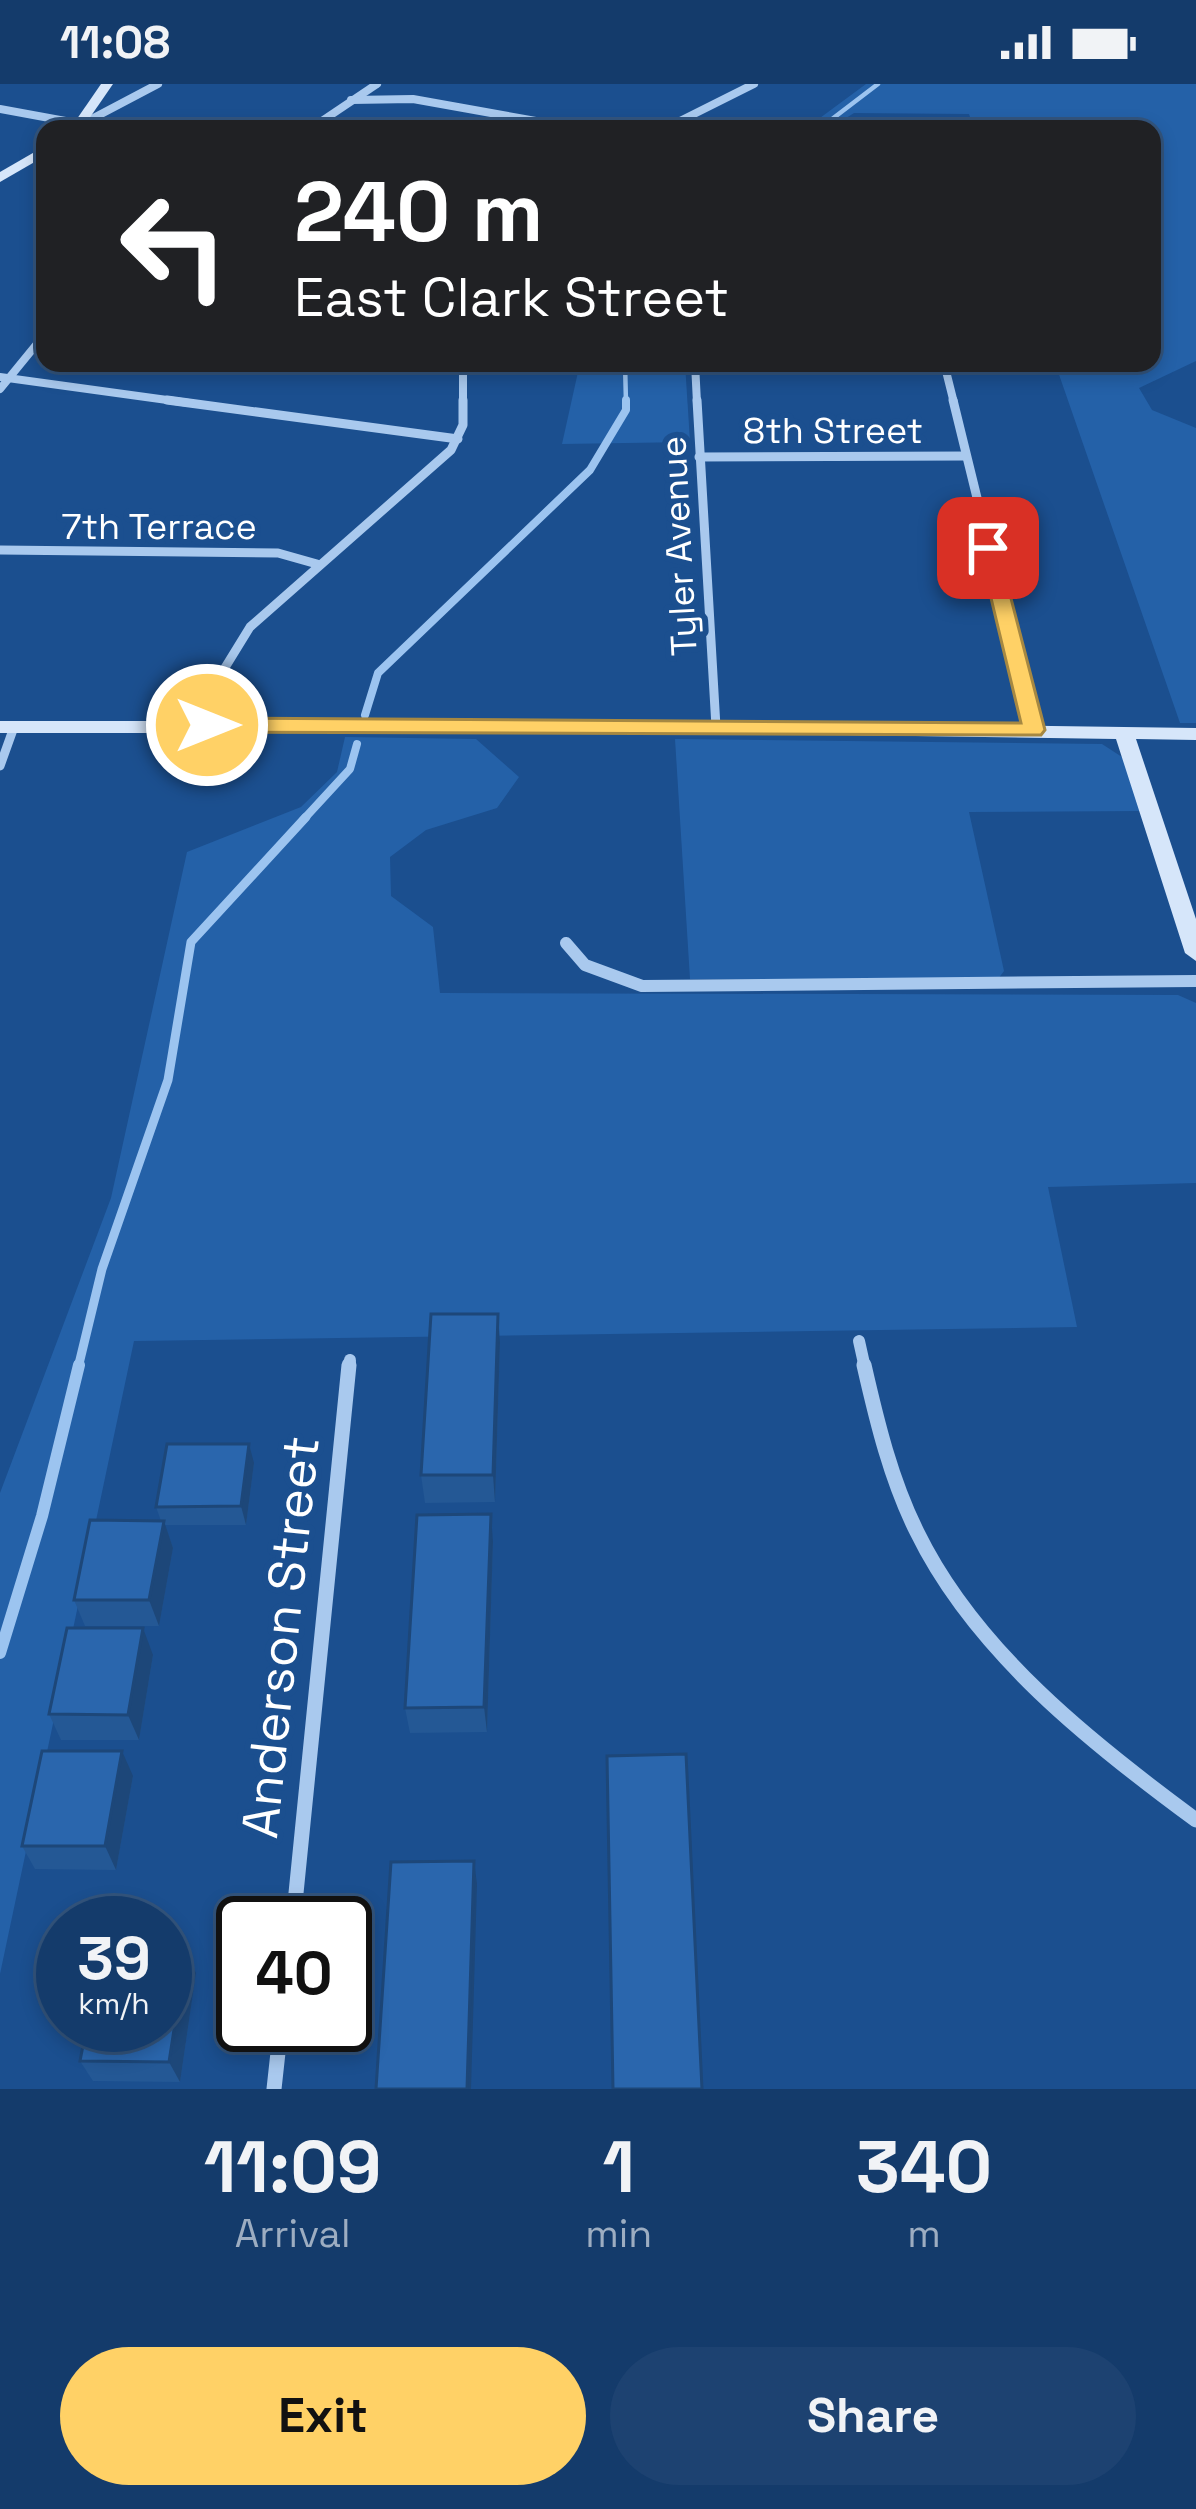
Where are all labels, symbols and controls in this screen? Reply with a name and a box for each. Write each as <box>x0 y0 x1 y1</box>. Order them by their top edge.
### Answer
text: 11:08 <box>60 14 170 71</box>
text: 240 m <box>294 158 543 266</box>
icon: left <box>96 168 252 324</box>
text: East Clark Street <box>294 263 729 332</box>
street label: 8th Street <box>743 408 923 454</box>
street label: Tyler Avenue <box>650 435 708 657</box>
pin <box>937 497 1039 599</box>
street label: 7th Terrace <box>61 504 257 550</box>
icon: arrive <box>955 515 1021 581</box>
position arrow <box>144 662 270 788</box>
street label: Anderson Street <box>227 1433 334 1841</box>
speed limit sign: 40 <box>216 1896 372 2052</box>
text: 39 <box>77 1920 151 1997</box>
text: km/h <box>78 1984 150 2023</box>
text: 11:09 <box>204 2121 381 2213</box>
text: 1 <box>602 2121 635 2213</box>
text: 340 <box>856 2121 992 2213</box>
text: Arrival <box>235 2209 351 2258</box>
text: min <box>585 2209 652 2258</box>
text: m <box>907 2209 941 2258</box>
button: Exit <box>60 2347 586 2485</box>
button: Share <box>610 2347 1136 2485</box>

